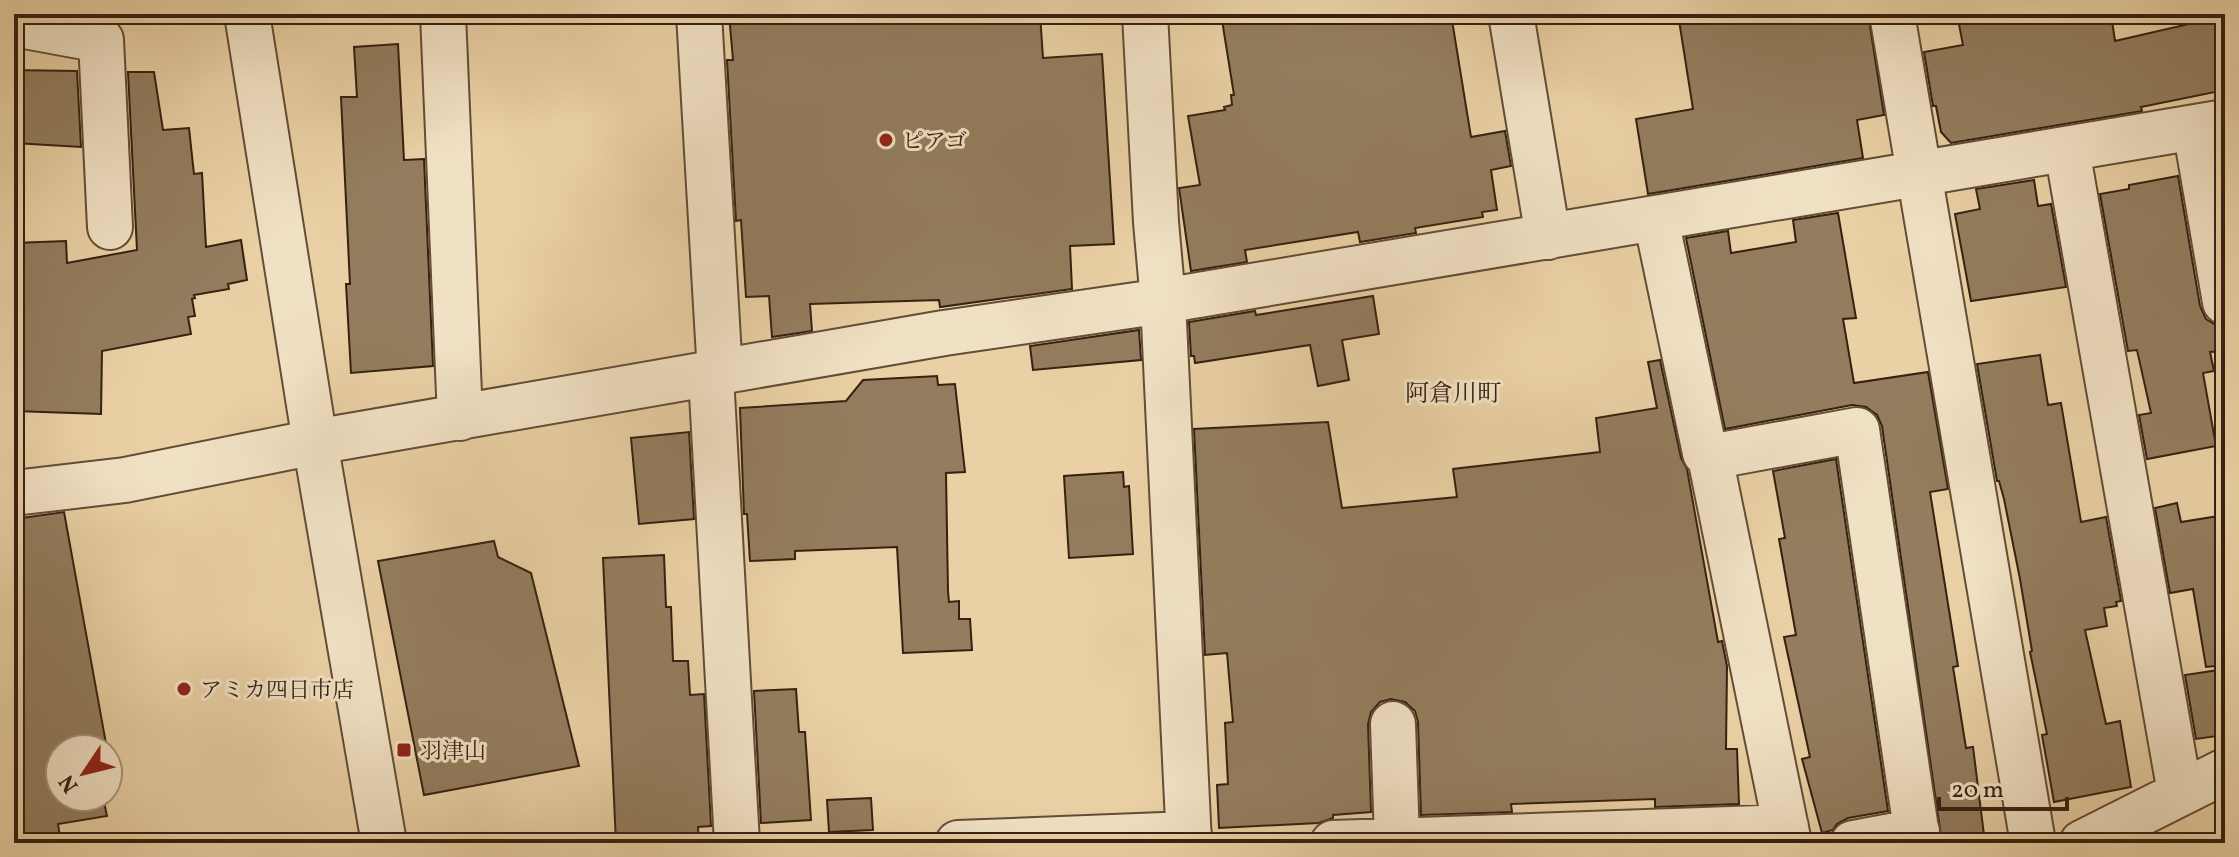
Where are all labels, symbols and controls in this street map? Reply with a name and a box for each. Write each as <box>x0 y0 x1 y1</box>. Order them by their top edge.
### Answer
place label: ピアゴ <box>902 127 967 158</box>
marker: ピアゴ <box>877 131 895 149</box>
district label: 阿倉川町 <box>1405 378 1501 412</box>
place label: アミカ四日市店 <box>200 676 354 707</box>
marker: アミカ四日市店 <box>175 680 193 698</box>
north arrow <box>44 733 124 813</box>
place label: 羽津山 <box>420 737 486 768</box>
marker: 羽津山 <box>395 741 413 759</box>
scale bar <box>1939 761 2067 811</box>
text: N <box>52 768 87 798</box>
text: 20 m <box>1951 774 2004 808</box>

